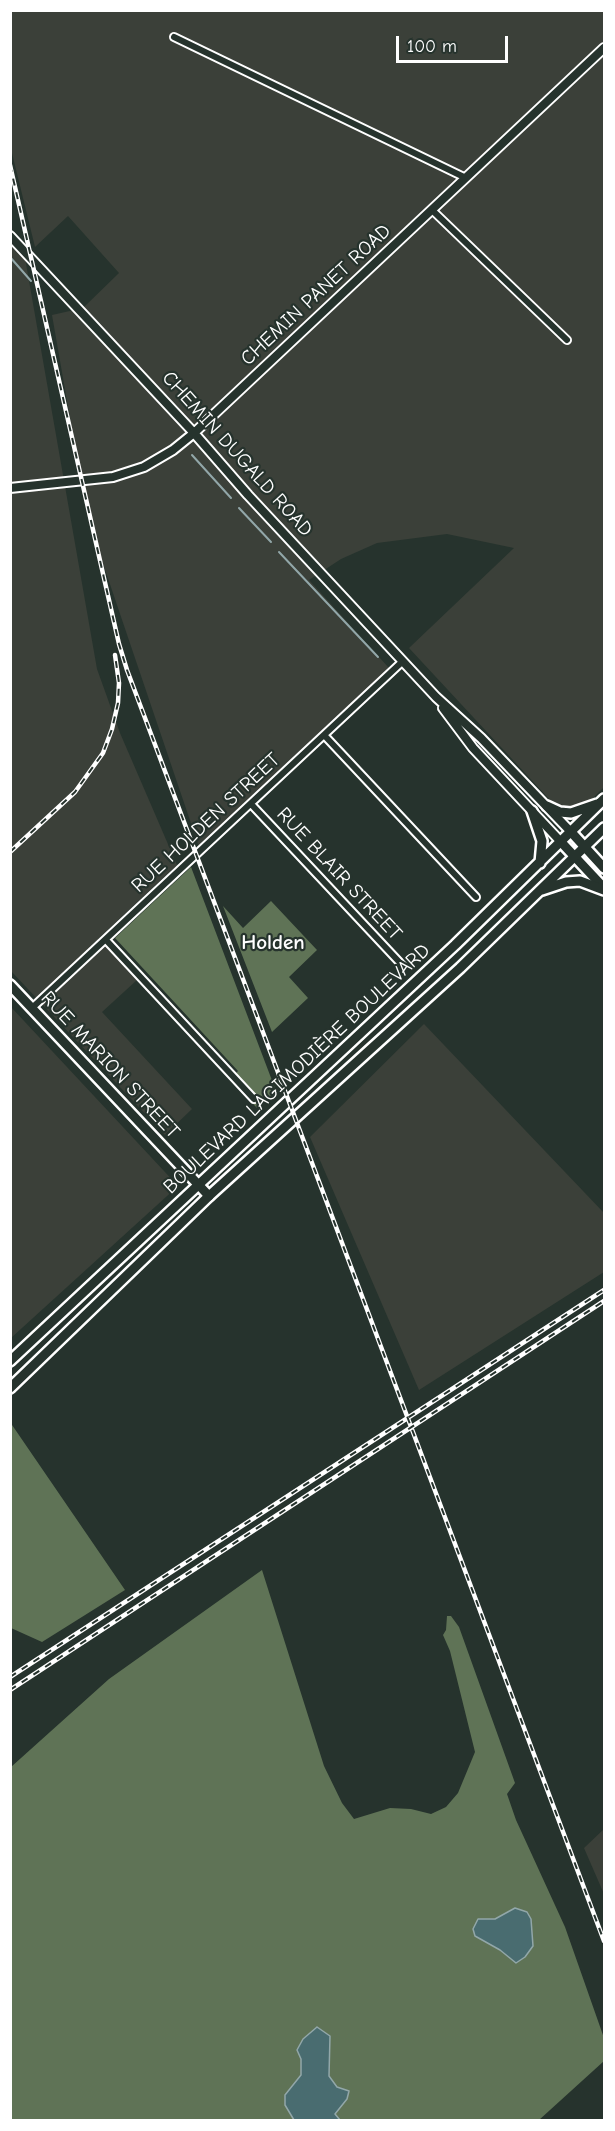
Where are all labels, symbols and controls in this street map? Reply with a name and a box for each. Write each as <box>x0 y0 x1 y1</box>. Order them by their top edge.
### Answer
scale bar <box>399 24 512 62</box>
text: 100 m <box>407 36 457 57</box>
street label: CHEMIN PANET ROAD <box>236 219 396 371</box>
street label: CHEMIN DUGALD ROAD <box>157 367 317 541</box>
street label: RUE HOLDEN STREET <box>127 748 285 898</box>
street label: RUE BLAIR STREET <box>271 803 407 945</box>
district label: Holden <box>241 930 305 956</box>
street label: BOULEVARD LAGIMODIÈRE BOULEVARD <box>159 939 435 1199</box>
street label: RUE MARION STREET <box>36 986 184 1144</box>

